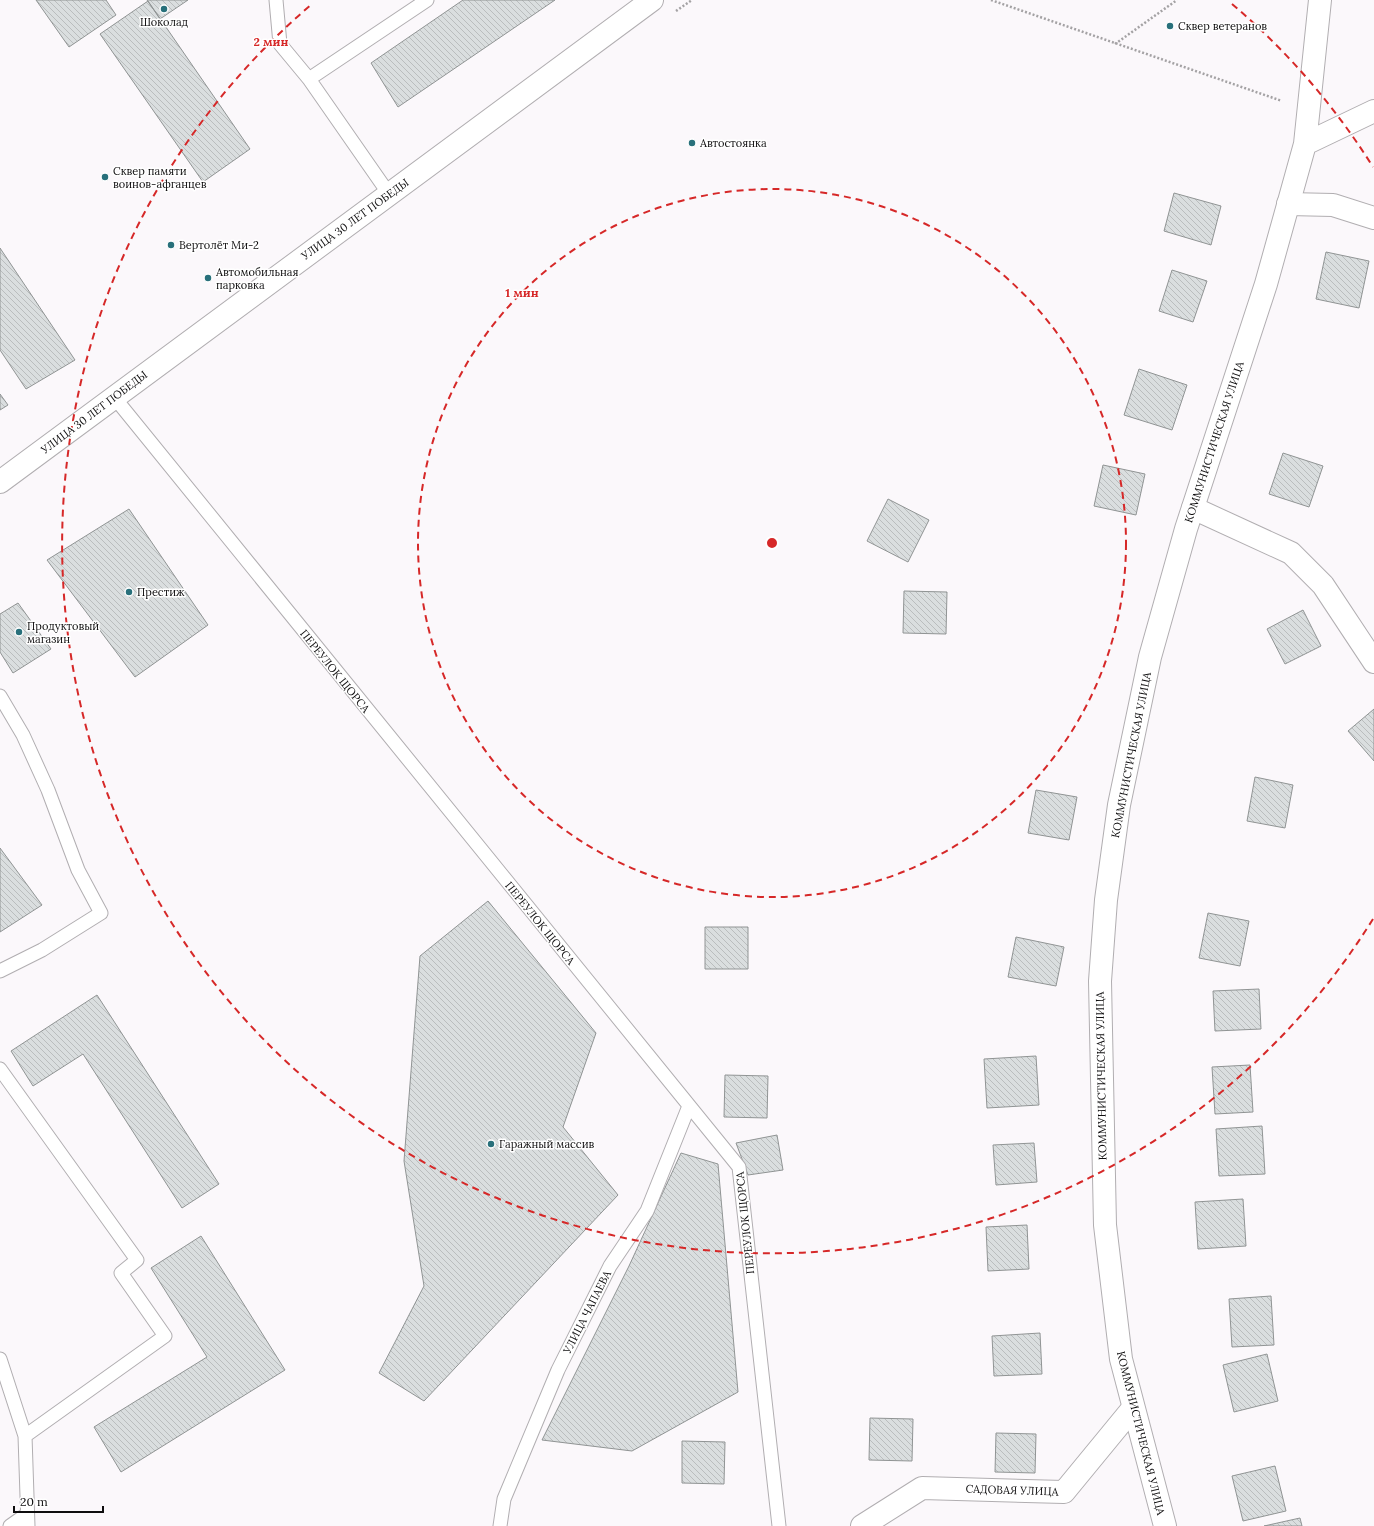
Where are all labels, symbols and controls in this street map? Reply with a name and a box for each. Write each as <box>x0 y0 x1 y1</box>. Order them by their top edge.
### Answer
marker: Шоколад <box>159 4 169 14</box>
place label: Шоколад <box>140 15 189 29</box>
place label: Сквер ветеранов <box>1178 19 1267 33</box>
marker: Сквер ветеранов <box>1165 21 1175 31</box>
text: 2 мин <box>253 34 289 49</box>
place label: Автостоянка <box>699 136 767 150</box>
marker: Автостоянка <box>687 138 697 148</box>
place label: Сквер памяти воинов-афганцев <box>113 164 207 191</box>
marker: Сквер памяти воинов-афганцев <box>100 172 110 182</box>
street label: УЛИЦА 30 ЛЕТ ПОБЕДЫ <box>298 175 412 263</box>
place label: Вертолёт Ми-2 <box>179 238 259 252</box>
marker: Вертолёт Ми-2 <box>166 240 176 250</box>
place label: Автомобильная парковка <box>215 265 299 292</box>
marker: Автомобильная парковка <box>203 273 213 283</box>
text: 1 мин <box>505 285 539 300</box>
street label: КОММУНИСТИЧЕСКАЯ УЛИЦА <box>1181 359 1247 524</box>
street label: УЛИЦА 30 ЛЕТ ПОБЕДЫ <box>37 367 150 457</box>
centre of rings <box>765 536 779 550</box>
place label: Престиж <box>137 585 185 599</box>
marker: Престиж <box>124 587 134 597</box>
place label: Продуктовый магазин <box>27 619 99 646</box>
marker: Продуктовый магазин <box>14 627 24 637</box>
street label: ПЕРЕУЛОК ЩОРСА <box>297 627 374 716</box>
street label: КОММУНИСТИЧЕСКАЯ УЛИЦА <box>1108 670 1154 839</box>
street label: ПЕРЕУЛОК ЩОРСА <box>502 879 579 968</box>
street label: КОММУНИСТИЧЕСКАЯ УЛИЦА <box>1093 990 1109 1160</box>
place label: Гаражный массив <box>499 1137 595 1151</box>
marker: Гаражный массив <box>486 1139 496 1149</box>
street label: ПЕРЕУЛОК ЩОРСА <box>733 1170 757 1275</box>
street label: УЛИЦА ЧАПАЕВА <box>560 1267 615 1357</box>
street label: КОММУНИСТИЧЕСКАЯ УЛИЦА <box>1114 1349 1168 1518</box>
street label: САДОВАЯ УЛИЦА <box>965 1481 1060 1499</box>
scale bar <box>14 1488 103 1514</box>
text: 20 m <box>20 1494 48 1509</box>

